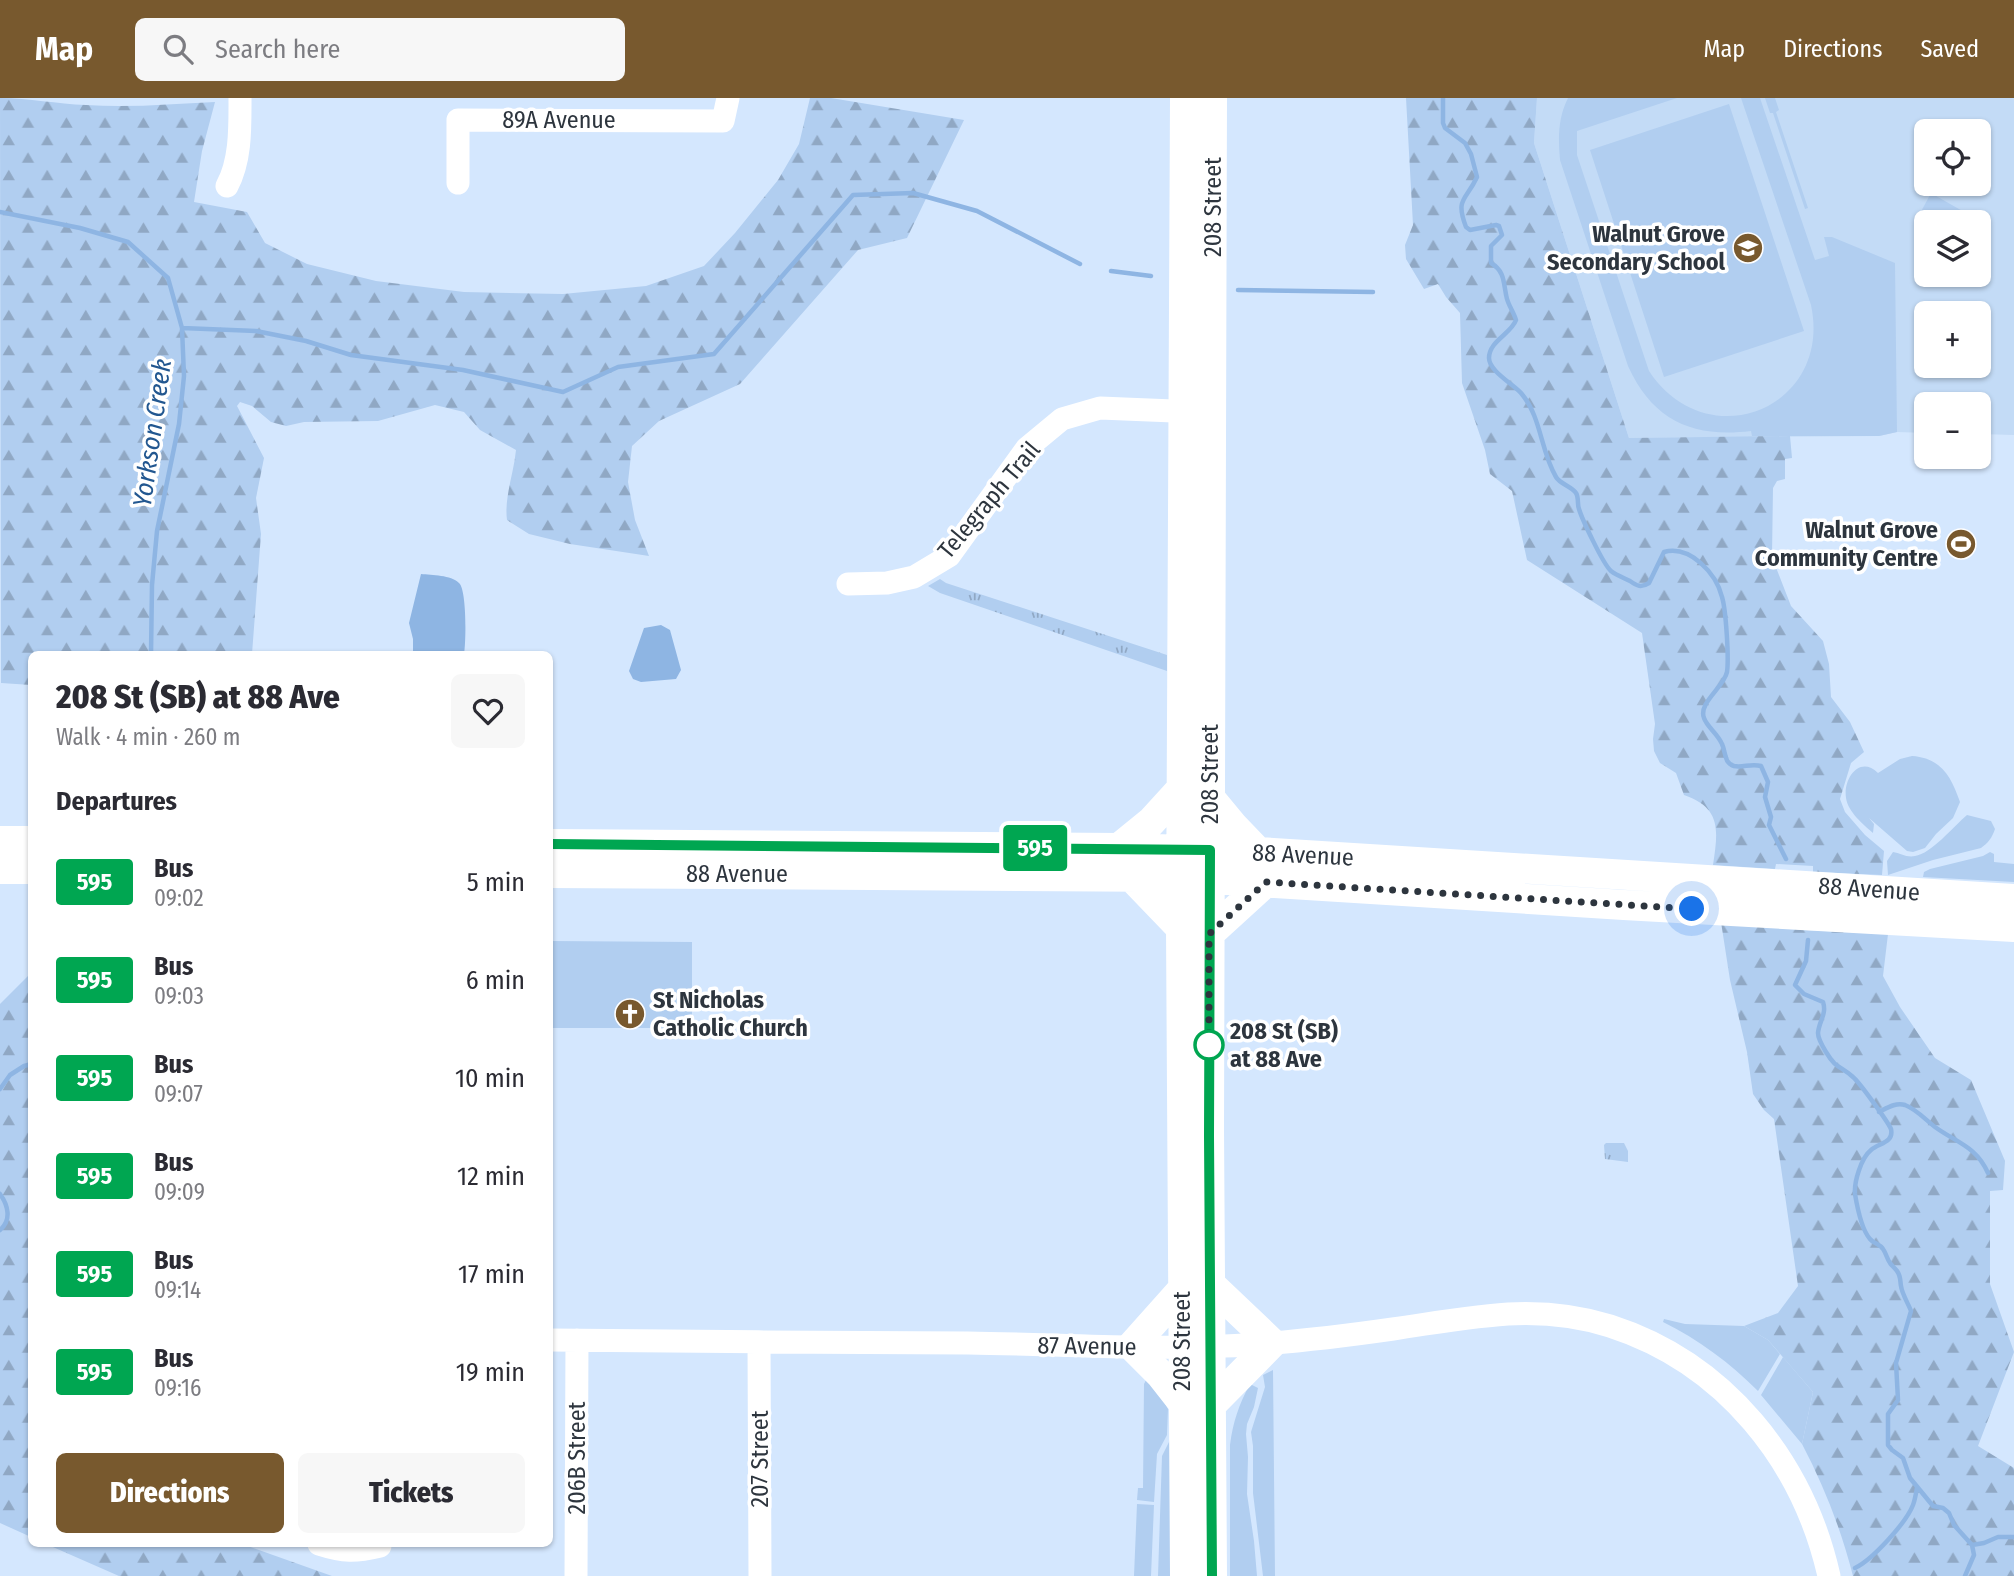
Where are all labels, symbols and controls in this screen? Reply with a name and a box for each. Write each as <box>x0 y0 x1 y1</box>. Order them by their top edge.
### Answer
search box <box>135 18 625 81</box>
text: Map <box>35 29 93 69</box>
icon: search <box>159 30 197 68</box>
text: Search here <box>215 34 340 65</box>
text: Map <box>1704 35 1745 63</box>
text: Directions <box>1783 35 1882 63</box>
text: Saved <box>1920 35 1979 63</box>
street label: 89A Avenue <box>502 106 616 134</box>
map controls <box>1914 119 1991 469</box>
button: locate <box>1914 119 1991 196</box>
street label: 208 Street <box>1199 157 1227 257</box>
button: layers <box>1914 210 1991 287</box>
place label: Walnut Grove Secondary School <box>1547 220 1725 276</box>
school or university icon: Walnut Grove Secondary School <box>1731 231 1765 265</box>
button: + <box>1914 301 1991 378</box>
water label: Yorkson Creek <box>127 357 178 509</box>
button: − <box>1914 392 1991 469</box>
street label: Telegraph Trail <box>932 436 1046 564</box>
place label: Walnut Grove Community Centre <box>1755 516 1938 572</box>
sports icon: Walnut Grove Community Centre <box>1944 527 1978 561</box>
button: heart <box>451 674 525 748</box>
text: 208 St (SB) at 88 Ave <box>56 677 340 717</box>
text: Walk · 4 min · 260 m <box>56 723 241 751</box>
street label: 208 Street <box>1196 724 1224 824</box>
text: Departures <box>56 786 177 817</box>
line badge: 595 <box>995 825 1075 871</box>
text: 595 <box>1017 834 1053 862</box>
street label: 88 Avenue <box>1251 838 1355 872</box>
text: Bus <box>154 853 193 884</box>
street label: 88 Avenue <box>686 860 788 888</box>
text: 5 min <box>467 867 525 898</box>
text: 595 <box>77 868 112 896</box>
street label: 88 Avenue <box>1817 871 1921 907</box>
text: 09:02 <box>154 884 204 912</box>
your location <box>1674 891 1709 926</box>
text: Bus <box>154 951 193 982</box>
text: 6 min <box>466 965 525 996</box>
text: 595 <box>77 966 112 994</box>
text: 09:03 <box>154 982 204 1010</box>
place label: St Nicholas Catholic Church <box>653 986 808 1042</box>
church icon: St Nicholas Catholic Church <box>613 997 647 1031</box>
place label: 208 St (SB) at 88 Ave <box>1229 1017 1338 1073</box>
marker: 208 St (SB) at 88 Ave <box>1194 1030 1224 1060</box>
text: Bus <box>154 1049 193 1080</box>
text: 10 min <box>455 1063 525 1094</box>
text: 595 <box>77 1064 112 1092</box>
text: 09:07 <box>154 1080 203 1108</box>
text: Bus <box>154 1147 193 1178</box>
text: 12 min <box>457 1161 525 1192</box>
text: 595 <box>77 1162 112 1190</box>
text: 09:09 <box>154 1178 205 1206</box>
text: Bus <box>154 1245 193 1276</box>
text: 17 min <box>458 1259 525 1290</box>
text: 595 <box>77 1260 112 1288</box>
text: 09:14 <box>154 1276 201 1304</box>
street label: 208 Street <box>1168 1291 1196 1391</box>
street label: 87 Avenue <box>1037 1331 1137 1361</box>
text: Bus <box>154 1343 193 1374</box>
text: 19 min <box>456 1357 525 1388</box>
text: 595 <box>77 1358 112 1386</box>
text: 09:16 <box>154 1374 201 1402</box>
street label: 206B Street <box>563 1401 591 1514</box>
street label: 207 Street <box>746 1410 774 1508</box>
button: Directions <box>56 1453 284 1533</box>
button: Tickets <box>298 1453 525 1533</box>

